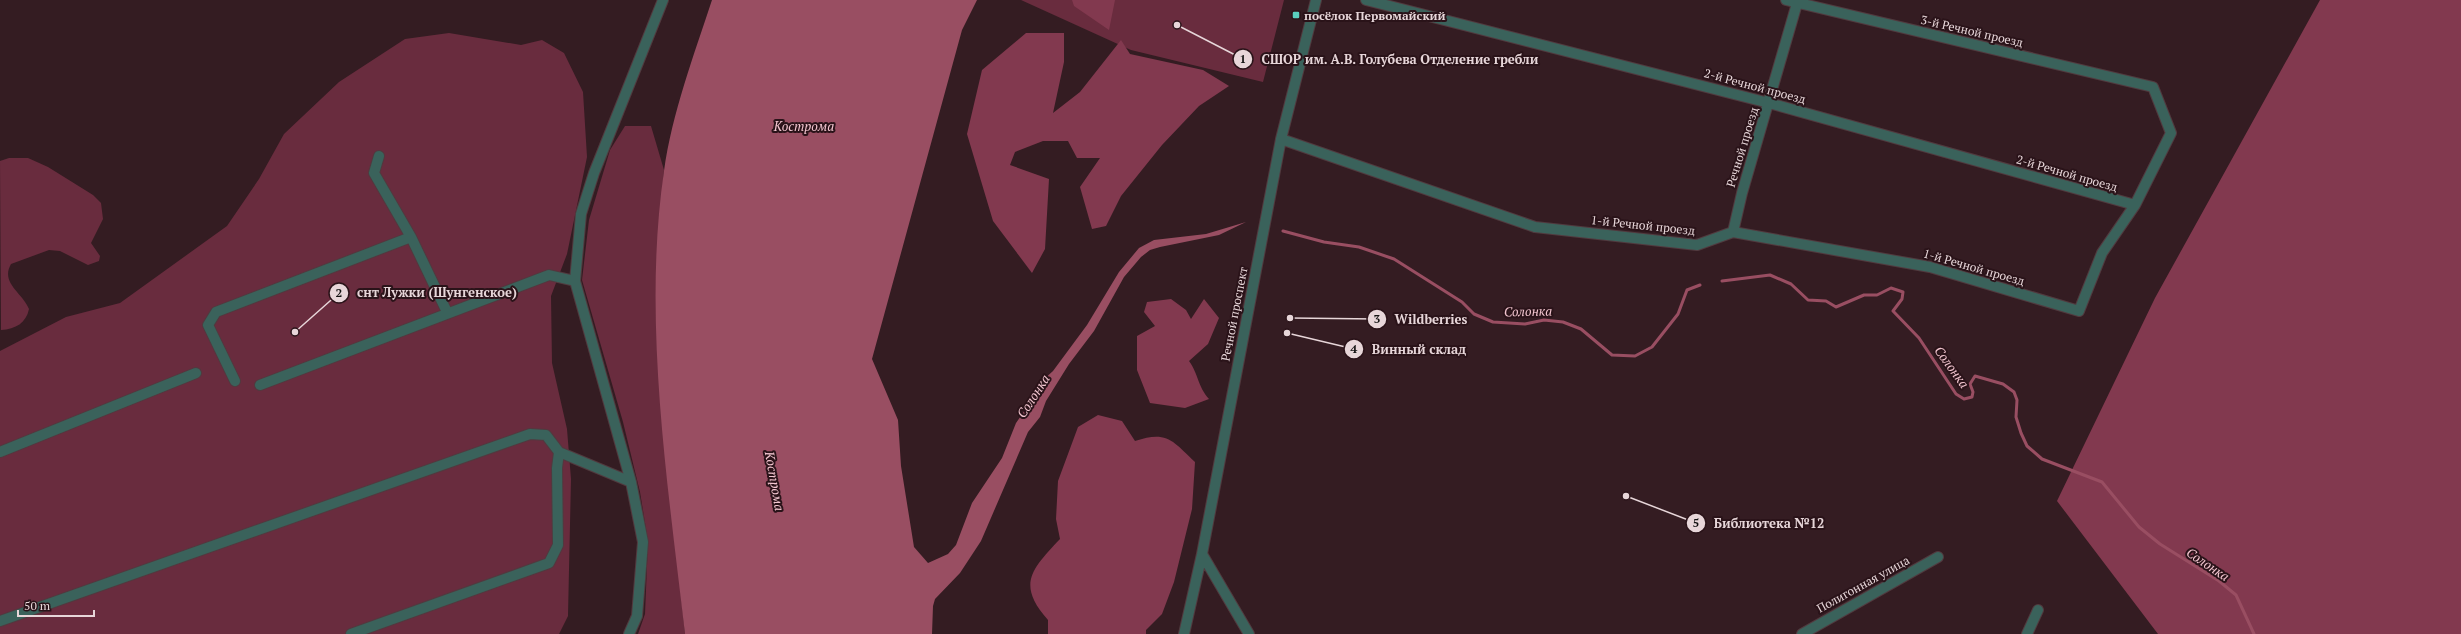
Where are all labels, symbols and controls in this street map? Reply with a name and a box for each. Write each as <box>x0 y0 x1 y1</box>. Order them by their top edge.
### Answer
place label: посёлок Первомайский <box>1304 8 1446 23</box>
marker: посёлок Первомайский <box>1291 10 1301 20</box>
street label: 3-й Речной проезд <box>1919 12 2025 50</box>
callout: СШОР им. А.В. Голубева Отделение гребли <box>1233 46 1547 71</box>
text: СШОР им. А.В. Голубева Отделение гребли <box>1262 50 1539 68</box>
text: 1 <box>1240 51 1246 66</box>
street label: 2-й Речной проезд <box>1703 65 1808 107</box>
street label: Речной проезд <box>1723 105 1761 189</box>
water label: Кострома <box>773 117 834 135</box>
street label: 2-й Речной проезд <box>2015 151 2119 195</box>
street label: 1-й Речной проезд <box>1590 212 1696 238</box>
street label: 1-й Речной проезд <box>1922 245 2026 289</box>
street label: Речной проспект <box>1218 266 1250 362</box>
callout: снт Лужки (Шунгенское) <box>329 280 525 305</box>
text: снт Лужки (Шунгенское) <box>357 283 517 301</box>
text: 2 <box>336 285 343 300</box>
water label: Солонка <box>1504 302 1552 320</box>
callout: Wildberries <box>1367 307 1476 332</box>
text: Wildberries <box>1395 310 1468 328</box>
text: 3 <box>1374 311 1381 326</box>
callout: Винный склад <box>1344 337 1474 362</box>
text: Винный склад <box>1372 340 1466 358</box>
text: 4 <box>1351 341 1358 356</box>
water label: Солонка <box>1931 342 1974 392</box>
water label: Солонка <box>1012 371 1054 421</box>
water label: Кострома <box>761 449 789 512</box>
callout: Библиотека №12 <box>1686 511 1833 536</box>
text: Библиотека №12 <box>1714 514 1824 532</box>
text: 5 <box>1693 515 1699 530</box>
water label: Солонка <box>2183 543 2233 585</box>
street label: Полигонная улица <box>1814 552 1912 616</box>
scale bar <box>18 592 94 618</box>
text: 50 m <box>24 598 51 613</box>

